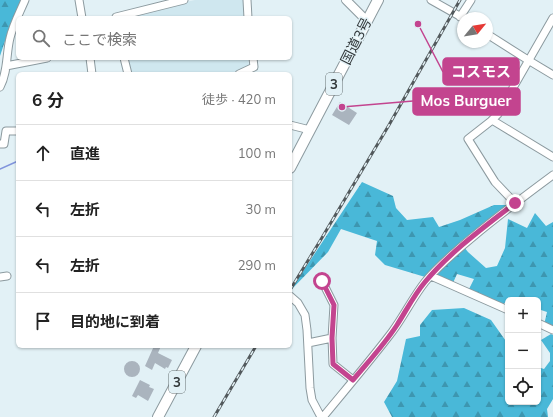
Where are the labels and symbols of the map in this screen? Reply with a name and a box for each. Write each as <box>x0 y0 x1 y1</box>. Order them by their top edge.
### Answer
north arrow <box>457 12 493 48</box>
street label: 国道3号 <box>337 14 375 68</box>
callout: コスモス <box>443 58 519 85</box>
text: コスモス <box>451 62 511 81</box>
road number: 3 <box>326 73 342 95</box>
callout: Mos Burguer <box>413 88 520 115</box>
text: Mos Burguer <box>420 91 512 110</box>
route end <box>506 194 524 212</box>
route start <box>313 272 331 290</box>
road number: 3 <box>169 371 185 393</box>

